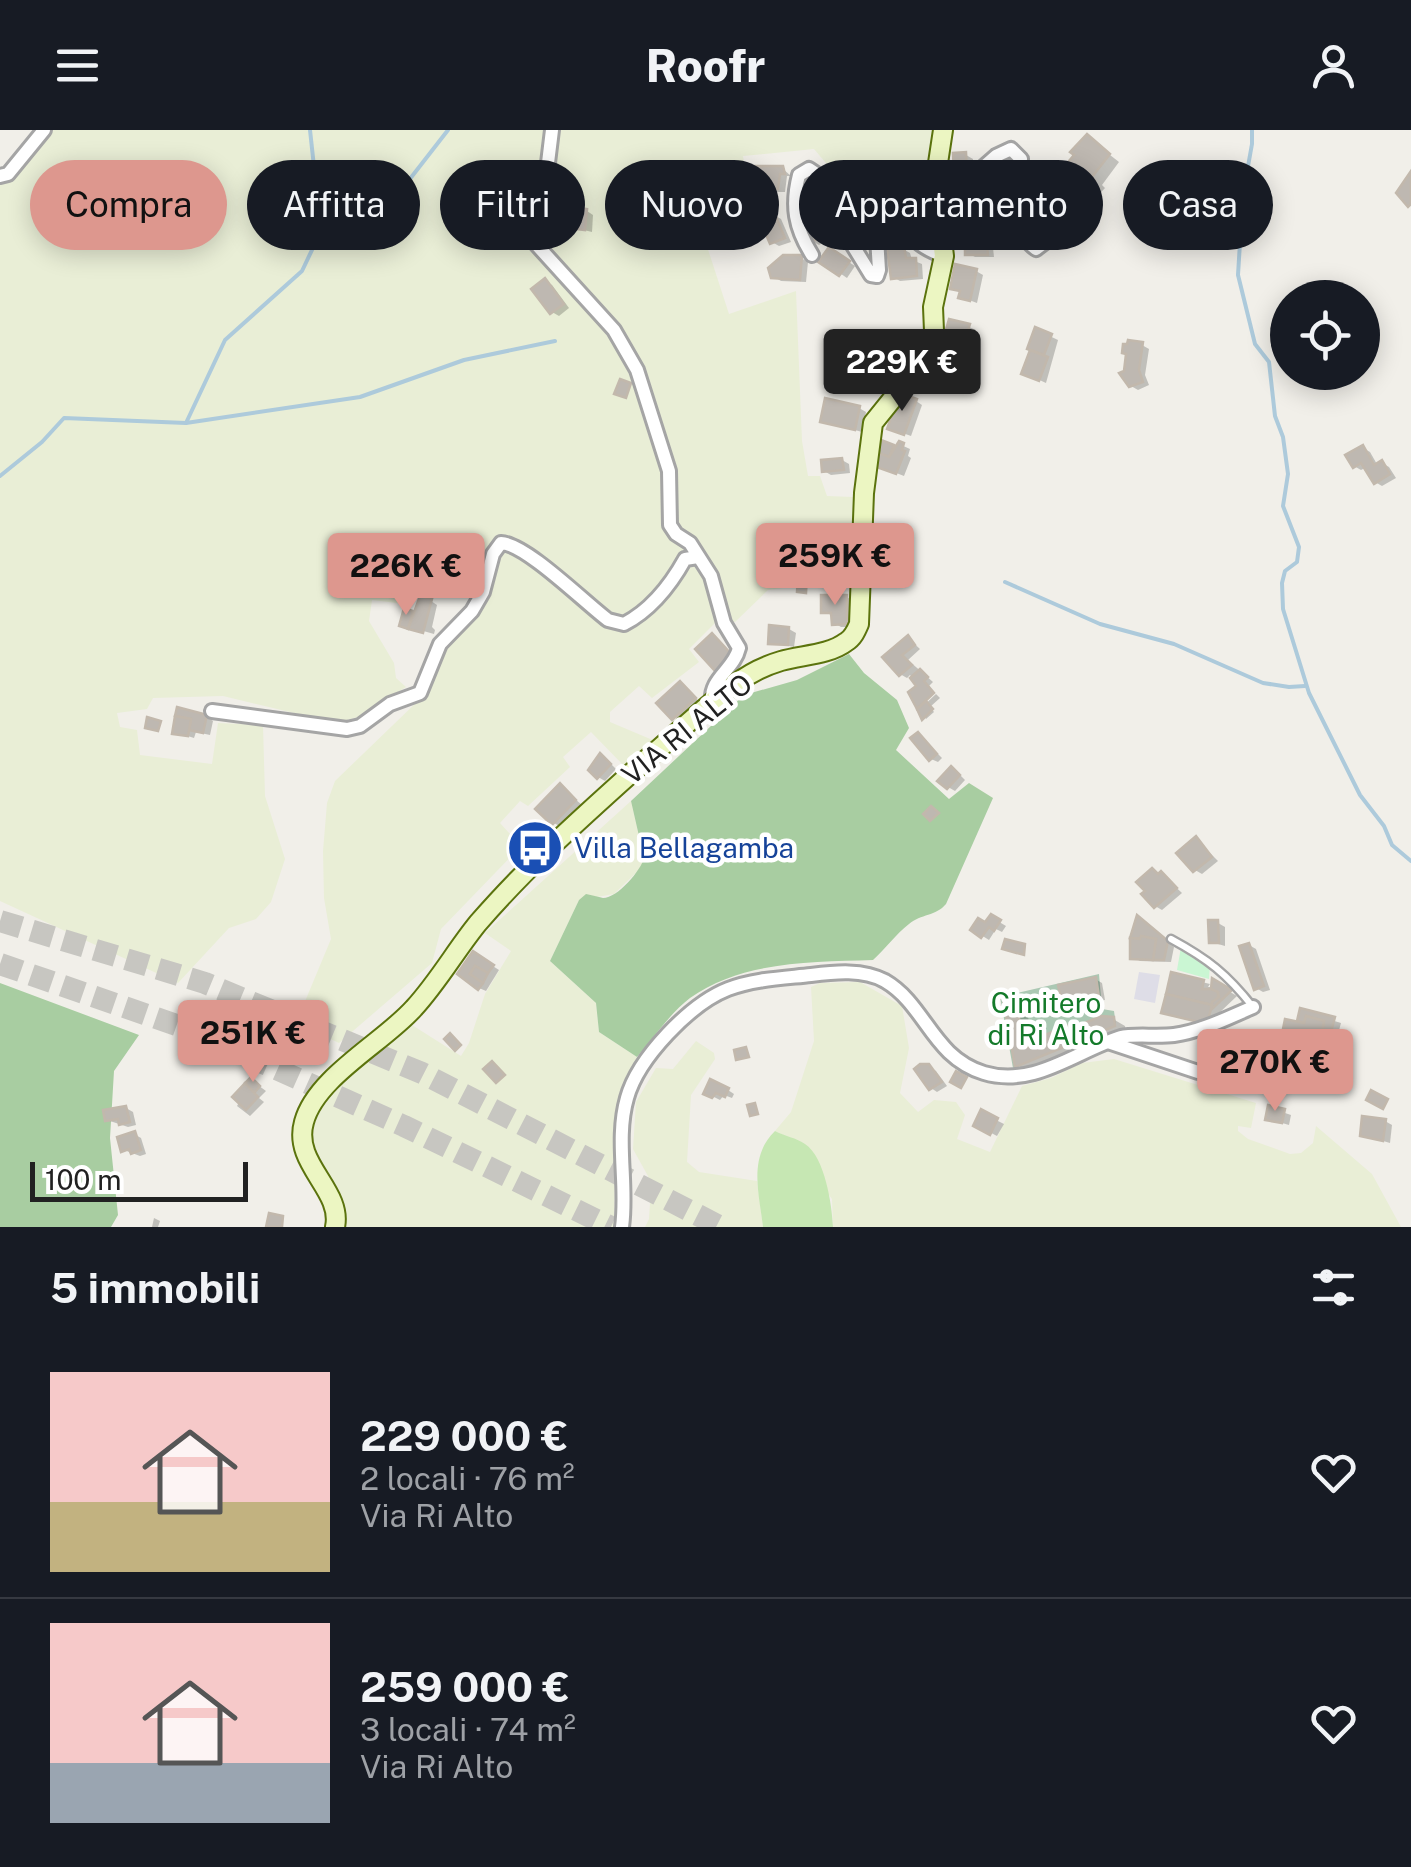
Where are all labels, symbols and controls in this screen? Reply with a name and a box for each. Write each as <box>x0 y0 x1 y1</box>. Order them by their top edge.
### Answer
icon: menu <box>50 38 105 93</box>
icon: person <box>1306 38 1361 93</box>
text: Roofr <box>646 39 765 92</box>
chip: Compra <box>30 160 227 250</box>
chip: Affitta <box>247 160 420 250</box>
chip: Filtri <box>440 160 585 250</box>
chip: Nuovo <box>605 160 779 250</box>
chip: Appartamento <box>799 160 1103 250</box>
chip: Casa <box>1123 160 1273 250</box>
map controls <box>1270 280 1380 390</box>
button: locate <box>1270 280 1380 390</box>
pin: 229K € <box>821 329 983 414</box>
text: 229K € <box>846 343 958 380</box>
pin: 259K € <box>754 523 916 608</box>
pin: 226K € <box>325 533 487 618</box>
text: 259K € <box>778 537 892 574</box>
text: 226K € <box>350 547 462 584</box>
street label: VIA RI ALTO <box>615 666 758 791</box>
bus stop icon: Villa Bellagamba <box>505 818 565 878</box>
place label: Villa Bellagamba <box>574 831 794 864</box>
park label: Cimitero di Ri Alto <box>988 986 1104 1051</box>
pin: 251K € <box>172 1000 334 1085</box>
text: 251K € <box>200 1014 306 1051</box>
pin: 270K € <box>1194 1029 1356 1114</box>
text: 270K € <box>1219 1043 1331 1080</box>
scale bar <box>30 1157 248 1202</box>
text: 100 m <box>45 1163 122 1196</box>
icon: filters <box>1306 1260 1361 1315</box>
text: 5 immobili <box>50 1263 260 1312</box>
text: 229 000 € <box>360 1411 568 1460</box>
icon: home <box>130 1412 250 1532</box>
icon: heart <box>1306 1445 1361 1500</box>
text: 2 locali · 76 m² <box>360 1460 575 1497</box>
text: Via Ri Alto <box>360 1497 513 1534</box>
text: 259 000 € <box>360 1662 570 1711</box>
icon: home <box>130 1663 250 1783</box>
icon: heart <box>1306 1696 1361 1751</box>
text: 3 locali · 74 m² <box>360 1711 576 1748</box>
text: Via Ri Alto <box>360 1748 513 1785</box>

